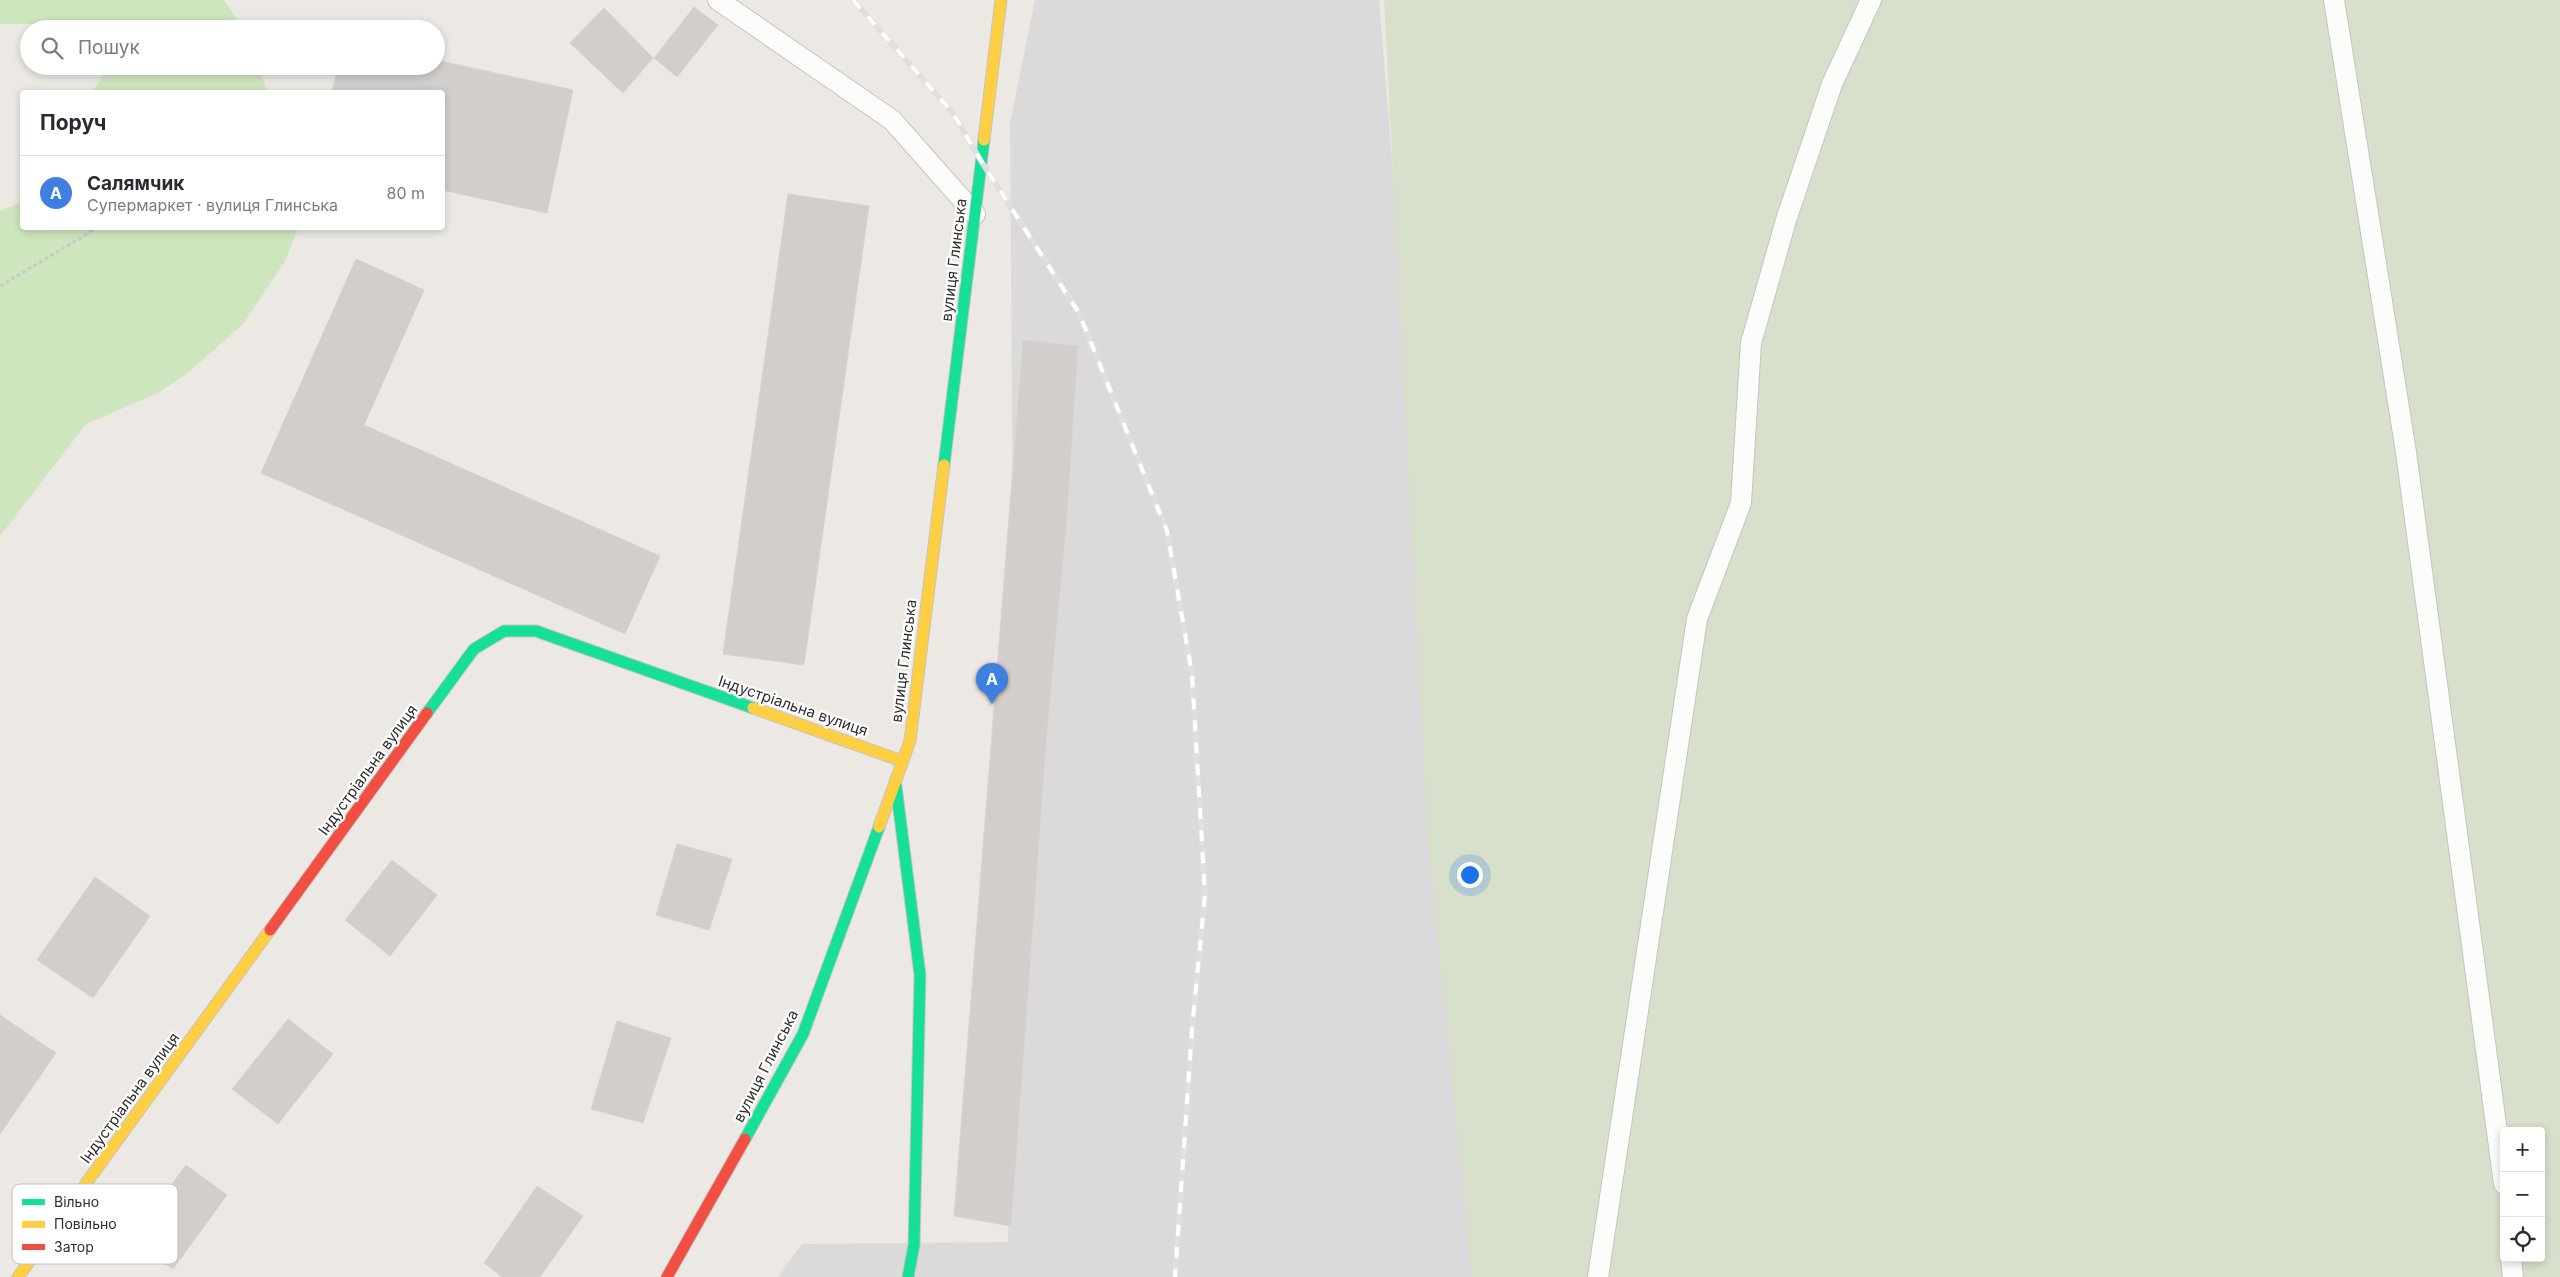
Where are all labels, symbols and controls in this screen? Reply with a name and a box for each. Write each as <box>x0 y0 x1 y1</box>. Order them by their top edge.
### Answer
search box <box>20 20 445 75</box>
icon: search <box>38 34 66 62</box>
text: Пошук <box>78 36 140 59</box>
text: Поруч <box>40 110 107 135</box>
text: Салямчик <box>87 172 184 195</box>
text: A <box>50 183 62 203</box>
text: 80 m <box>386 183 425 203</box>
text: Супермаркет · вулиця Глинська <box>87 195 338 215</box>
street label: вулиця Глинська <box>937 197 970 323</box>
street label: вулиця Глинська <box>887 598 920 724</box>
pin: A <box>976 663 1008 704</box>
street label: Індустріальна вулиця <box>716 671 870 740</box>
street label: Індустріальна вулиця <box>314 701 421 839</box>
your location <box>1457 862 1483 888</box>
street label: вулиця Глинська <box>729 1006 802 1125</box>
street label: Індустріальна вулиця <box>76 1029 183 1167</box>
map controls <box>2500 1127 2545 1262</box>
button: + <box>2500 1127 2545 1172</box>
button: − <box>2500 1172 2545 1217</box>
legend <box>12 1184 178 1264</box>
text: Вільно <box>54 1193 99 1210</box>
text: Повільно <box>54 1215 117 1232</box>
button: locate <box>2500 1217 2545 1262</box>
text: Затор <box>54 1238 94 1255</box>

